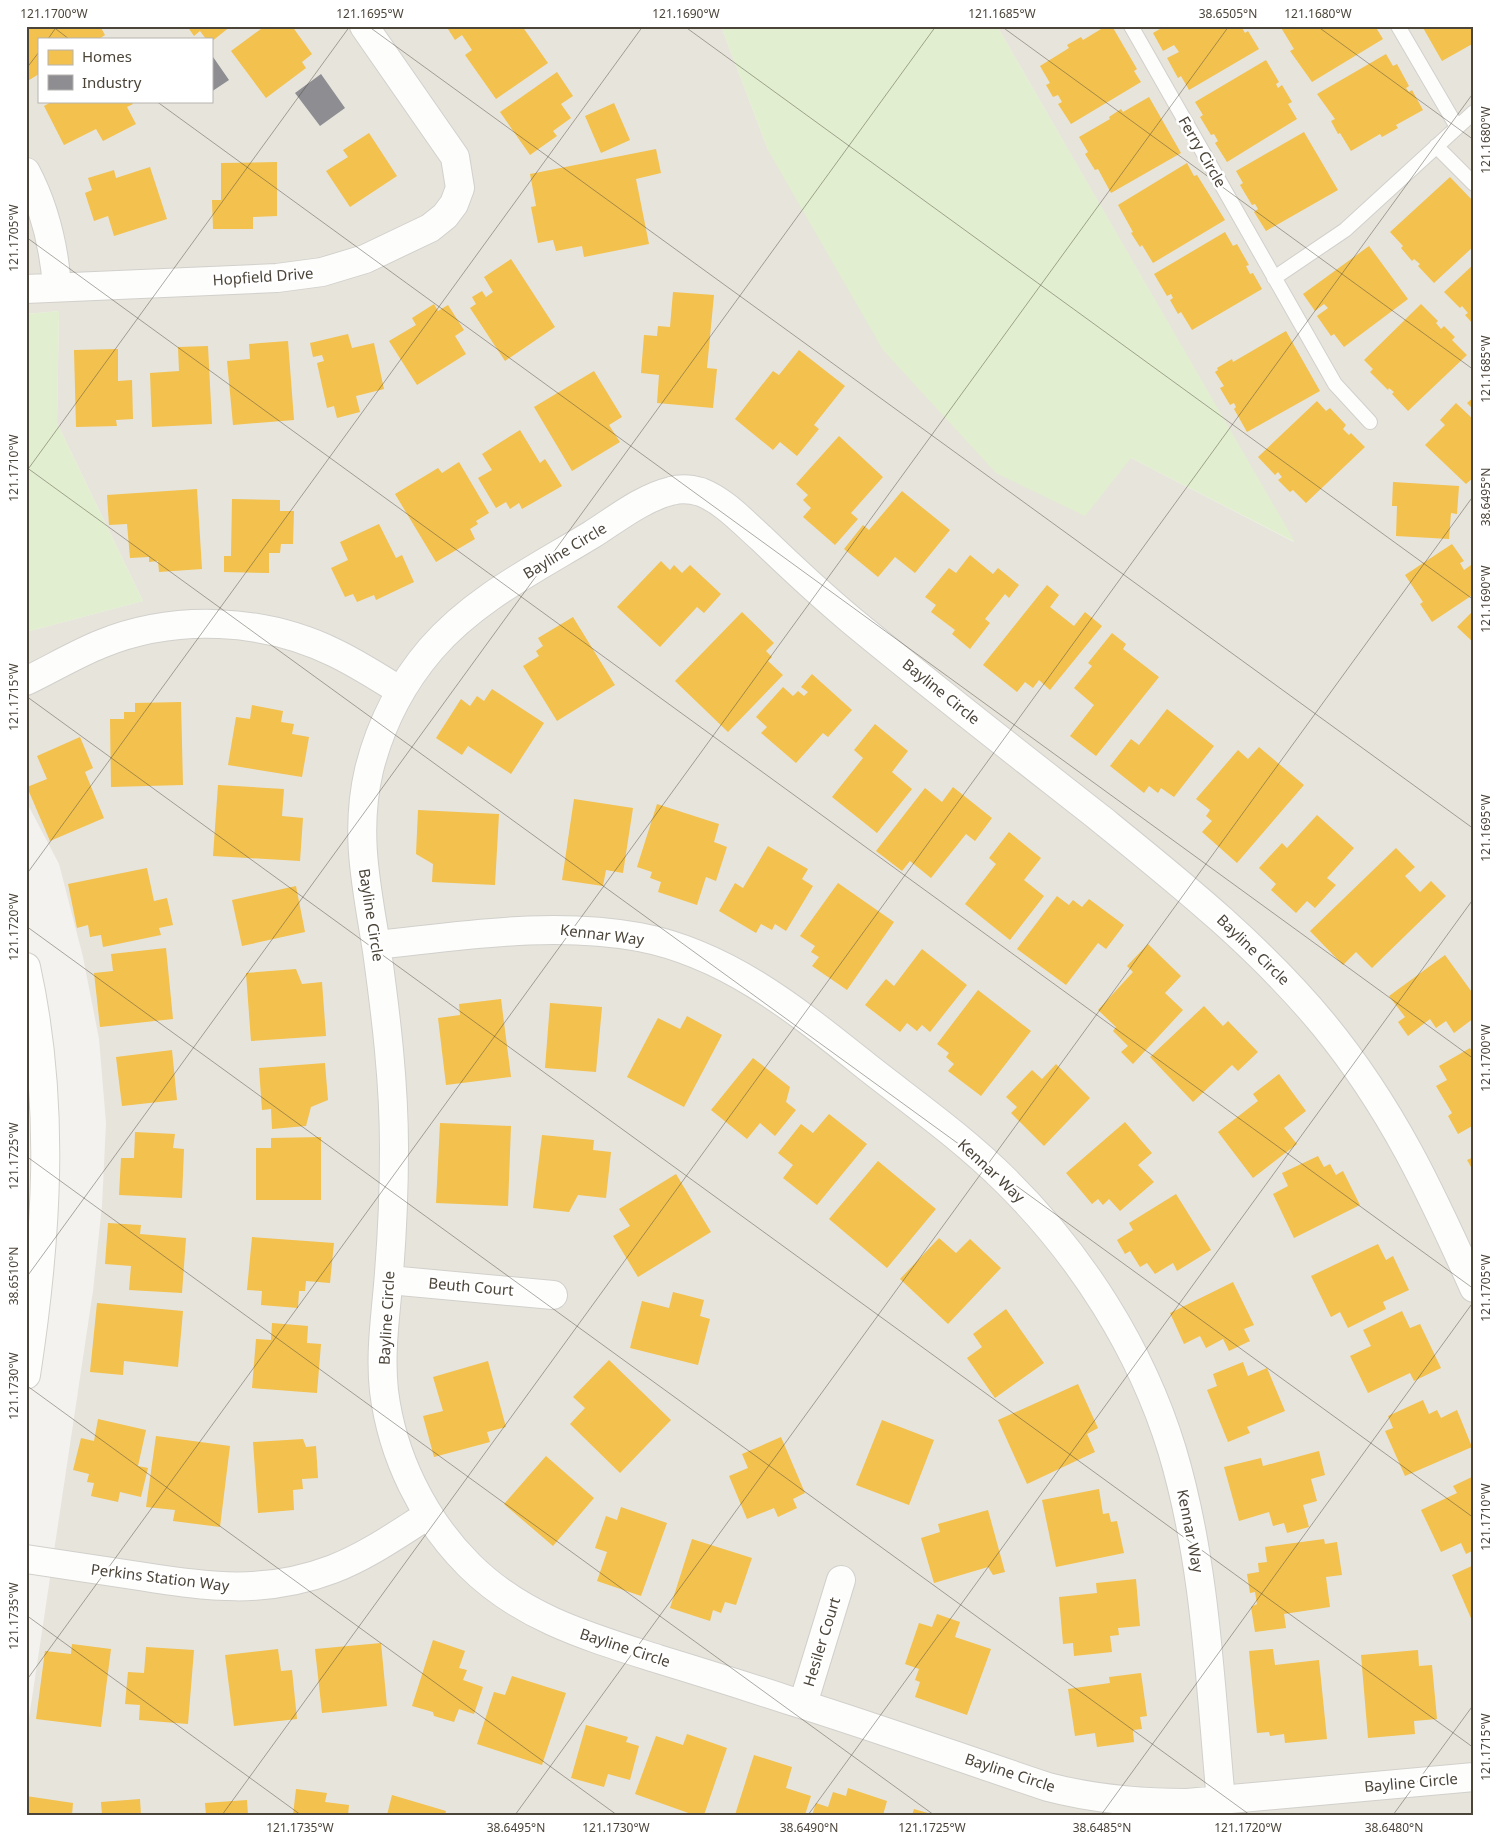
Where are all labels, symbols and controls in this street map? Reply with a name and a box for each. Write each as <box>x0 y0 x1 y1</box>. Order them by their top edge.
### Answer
text: 121.1700°W <box>20 5 88 22</box>
text: 121.1695°W <box>336 5 404 22</box>
text: 121.1690°W <box>652 5 720 22</box>
text: 121.1685°W <box>968 5 1036 22</box>
text: 38.6505°N <box>1199 5 1257 22</box>
text: 121.1680°W <box>1284 5 1352 22</box>
legend <box>38 38 212 102</box>
text: Homes <box>82 46 132 66</box>
text: Industry <box>82 72 142 92</box>
text: 121.1680°W <box>1477 106 1494 174</box>
street label: Ferry Circle <box>1174 112 1231 191</box>
text: 121.1705°W <box>5 204 22 272</box>
street label: Hopfield Drive <box>212 263 314 290</box>
text: 121.1685°W <box>1477 335 1494 403</box>
text: 121.1710°W <box>5 434 22 502</box>
text: 38.6495°N <box>1477 468 1494 526</box>
street label: Bayline Circle <box>519 517 610 583</box>
text: 121.1690°W <box>1477 565 1494 633</box>
street label: Bayline Circle <box>899 654 984 729</box>
text: 121.1715°W <box>5 663 22 731</box>
text: 121.1695°W <box>1477 794 1494 862</box>
street label: Bayline Circle <box>355 867 389 963</box>
text: 121.1720°W <box>5 893 22 961</box>
street label: Bayline Circle <box>1213 909 1294 989</box>
street label: Kennar Way <box>559 919 646 949</box>
text: 121.1700°W <box>1477 1024 1494 1092</box>
text: 121.1725°W <box>5 1122 22 1190</box>
street label: Kennar Way <box>954 1134 1030 1207</box>
text: 38.6510°N <box>5 1247 22 1305</box>
text: 121.1705°W <box>1477 1254 1494 1322</box>
street label: Bayline Circle <box>374 1271 398 1365</box>
street label: Beuth Court <box>428 1272 515 1300</box>
text: 121.1730°W <box>5 1352 22 1420</box>
text: 121.1710°W <box>1477 1483 1494 1551</box>
street label: Kennar Way <box>1173 1487 1209 1575</box>
street label: Perkins Station Way <box>90 1559 231 1595</box>
text: 121.1735°W <box>5 1582 22 1650</box>
street label: Hesiler Court <box>798 1594 844 1689</box>
street label: Bayline Circle <box>578 1623 673 1671</box>
text: 121.1715°W <box>1477 1713 1494 1781</box>
street label: Bayline Circle <box>963 1748 1058 1796</box>
street label: Bayline Circle <box>1363 1768 1459 1796</box>
text: 121.1735°W <box>266 1819 334 1836</box>
text: 38.6495°N <box>487 1819 545 1836</box>
text: 121.1730°W <box>582 1819 650 1836</box>
text: 38.6490°N <box>780 1819 838 1836</box>
text: 121.1725°W <box>898 1819 966 1836</box>
text: 38.6485°N <box>1073 1819 1131 1836</box>
text: 121.1720°W <box>1214 1819 1282 1836</box>
text: 38.6480°N <box>1365 1819 1423 1836</box>

